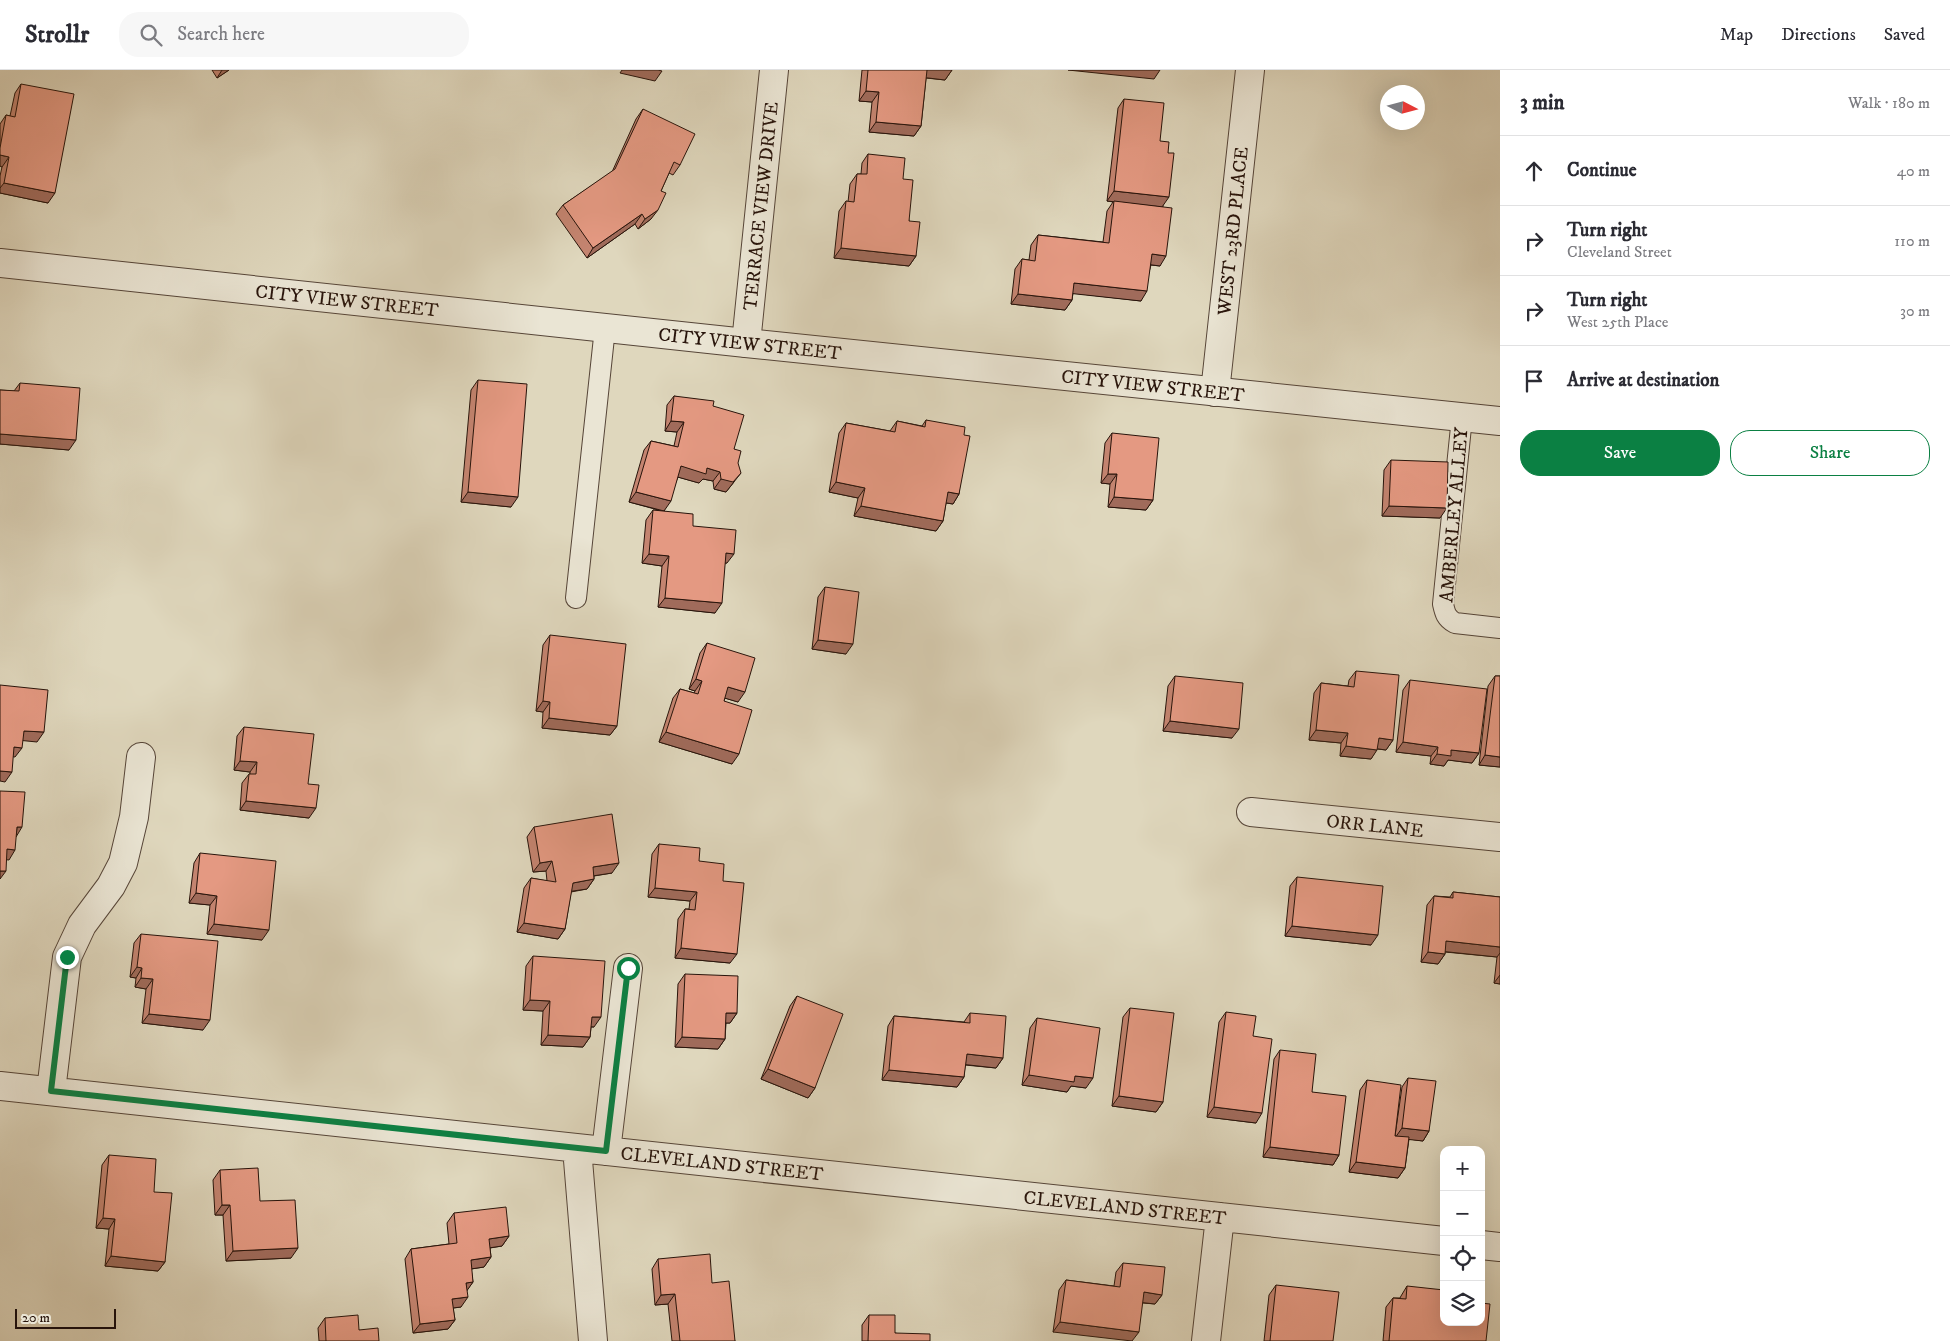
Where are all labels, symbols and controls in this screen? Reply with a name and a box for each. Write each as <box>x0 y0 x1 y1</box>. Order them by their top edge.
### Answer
search box <box>119 12 469 57</box>
text: Strollr <box>25 20 89 50</box>
icon: search <box>137 21 165 49</box>
text: Search here <box>177 23 265 46</box>
text: Map <box>1720 24 1753 46</box>
text: Directions <box>1781 24 1856 46</box>
text: Saved <box>1884 24 1925 46</box>
north arrow <box>1380 85 1425 130</box>
text: 3 min <box>1520 90 1565 116</box>
text: Walk · 180 m <box>1848 93 1930 113</box>
street label: TERRACE VIEW DRIVE <box>739 101 784 312</box>
street label: WEST 23RD PLACE <box>1213 146 1254 318</box>
icon: ahead <box>1520 157 1548 185</box>
text: Continue <box>1567 159 1637 182</box>
text: 40 m <box>1897 161 1930 181</box>
text: Turn right <box>1567 219 1647 242</box>
icon: right <box>1520 227 1548 255</box>
text: 110 m <box>1894 231 1930 251</box>
text: Cleveland Street <box>1567 242 1672 262</box>
street label: CITY VIEW STREET <box>254 280 440 323</box>
text: Turn right <box>1567 289 1647 312</box>
icon: right <box>1520 297 1548 325</box>
text: 30 m <box>1900 301 1930 321</box>
text: West 25th Place <box>1567 312 1668 332</box>
street label: CITY VIEW STREET <box>657 323 843 366</box>
street label: CITY VIEW STREET <box>1060 365 1246 408</box>
icon: arrive <box>1520 367 1548 395</box>
text: Arrive at destination <box>1567 369 1719 392</box>
street label: AMBERLEY ALLEY <box>1435 426 1474 604</box>
button: Save <box>1520 430 1720 476</box>
button: Share <box>1730 430 1930 476</box>
street label: ORR LANE <box>1325 810 1425 843</box>
route end <box>56 946 79 969</box>
route start <box>617 957 640 980</box>
street label: CLEVELAND STREET <box>619 1142 825 1187</box>
map controls <box>1440 1146 1485 1326</box>
button: + <box>1440 1146 1485 1191</box>
street label: CLEVELAND STREET <box>1022 1186 1228 1231</box>
button: − <box>1440 1191 1485 1236</box>
button: locate <box>1440 1236 1485 1281</box>
button: layers <box>1440 1281 1485 1326</box>
scale bar <box>15 1306 116 1329</box>
text: 20 m <box>22 1309 50 1327</box>

